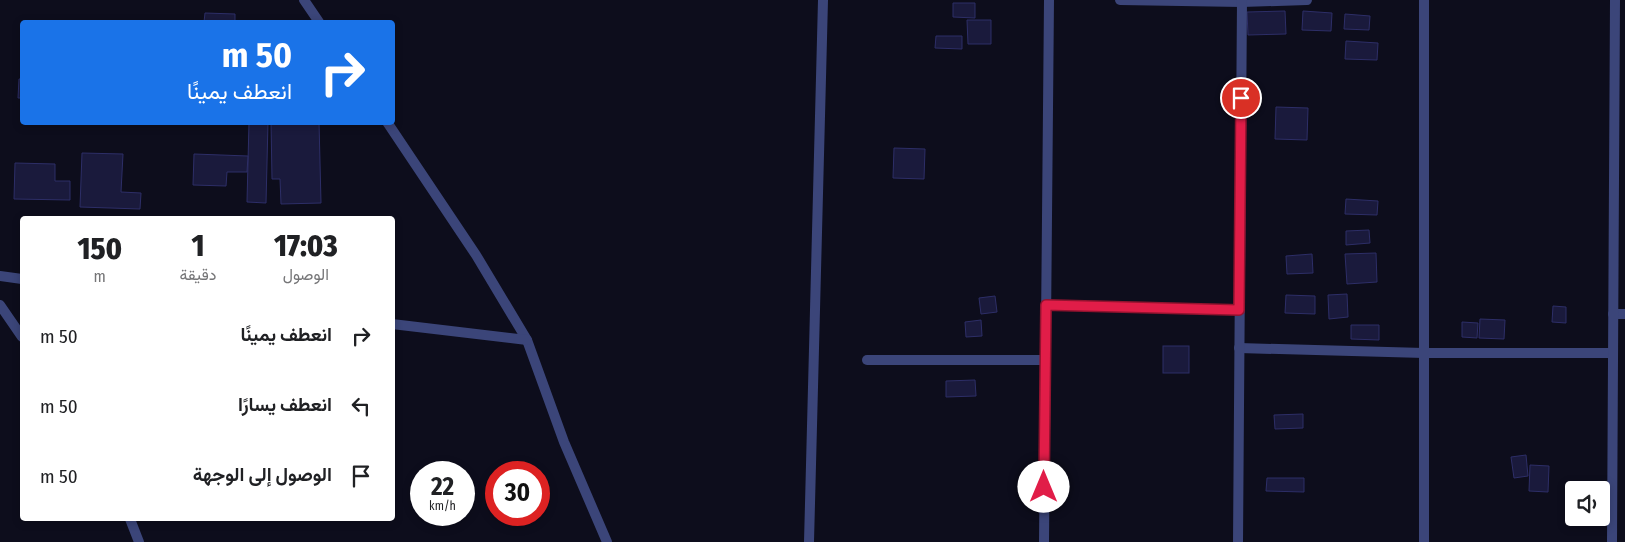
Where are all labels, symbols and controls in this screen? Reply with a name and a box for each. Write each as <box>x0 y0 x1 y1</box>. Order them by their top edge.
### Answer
text: 50 m <box>222 34 292 76</box>
icon: right <box>310 40 375 105</box>
pin <box>1220 77 1262 119</box>
text: انعطف يمينًا <box>187 78 292 105</box>
icon: arrive <box>1227 84 1255 112</box>
text: 1 <box>192 228 205 264</box>
text: 17:03 <box>274 228 338 264</box>
text: 150 <box>77 231 122 267</box>
text: دقيقة <box>179 265 217 284</box>
text: الوصول <box>283 265 329 284</box>
text: m <box>94 267 106 286</box>
icon: right <box>347 322 375 350</box>
text: انعطف يمينًا <box>240 323 332 346</box>
text: 50 m <box>40 325 78 348</box>
icon: left <box>347 392 375 420</box>
text: انعطف يسارًا <box>238 393 332 416</box>
text: 50 m <box>40 395 78 418</box>
position arrow <box>1017 460 1069 512</box>
speed limit sign: 30 <box>485 461 550 526</box>
icon: arrive <box>347 462 375 490</box>
text: الوصول إلى الوجهة <box>193 463 332 486</box>
text: 50 m <box>40 465 78 488</box>
text: 22 <box>431 472 454 502</box>
map controls <box>1565 481 1610 526</box>
button: sound <box>1565 481 1610 526</box>
text: km/h <box>429 499 456 513</box>

